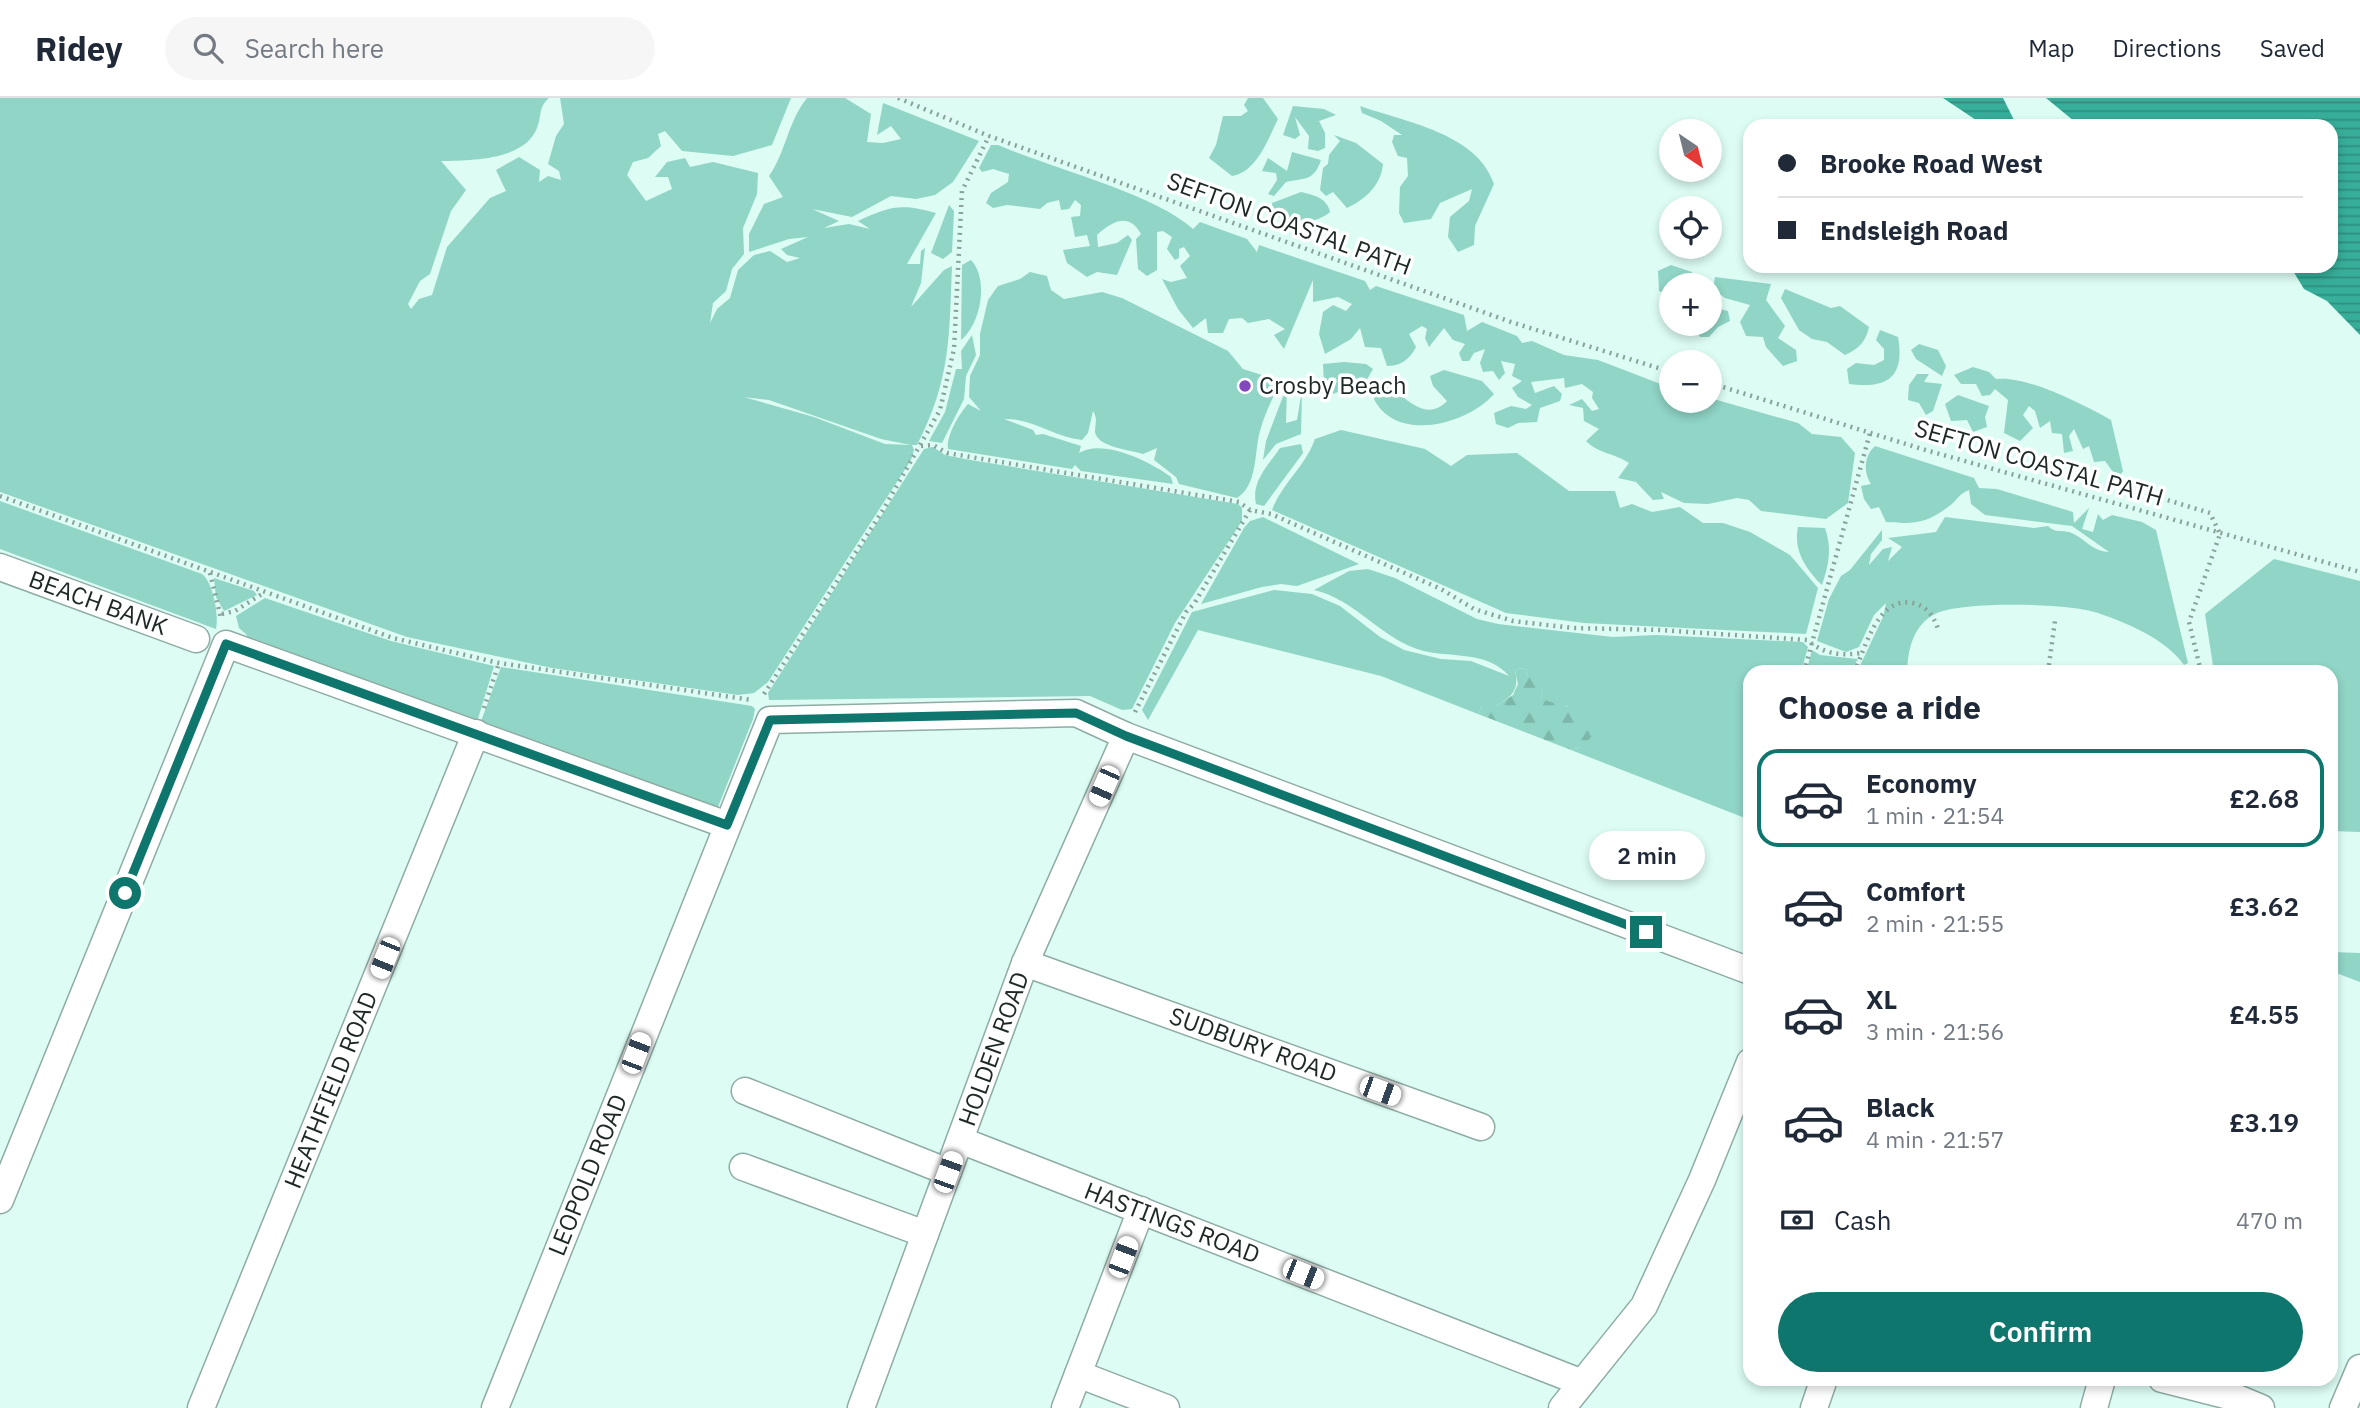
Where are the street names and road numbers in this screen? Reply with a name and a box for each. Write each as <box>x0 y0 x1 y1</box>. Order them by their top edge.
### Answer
street label: SEFTON COASTAL PATH <box>1163 164 1416 282</box>
street label: SEFTON COASTAL PATH <box>1911 411 2168 513</box>
street label: BEACH BANK <box>25 562 172 642</box>
street label: HOLDEN ROAD <box>950 967 1036 1130</box>
street label: HEATHFIELD ROAD <box>276 986 384 1193</box>
street label: SUDBURY ROAD <box>1165 999 1341 1089</box>
street label: LEOPOLD ROAD <box>540 1089 634 1260</box>
street label: HASTINGS ROAD <box>1080 1174 1265 1270</box>

